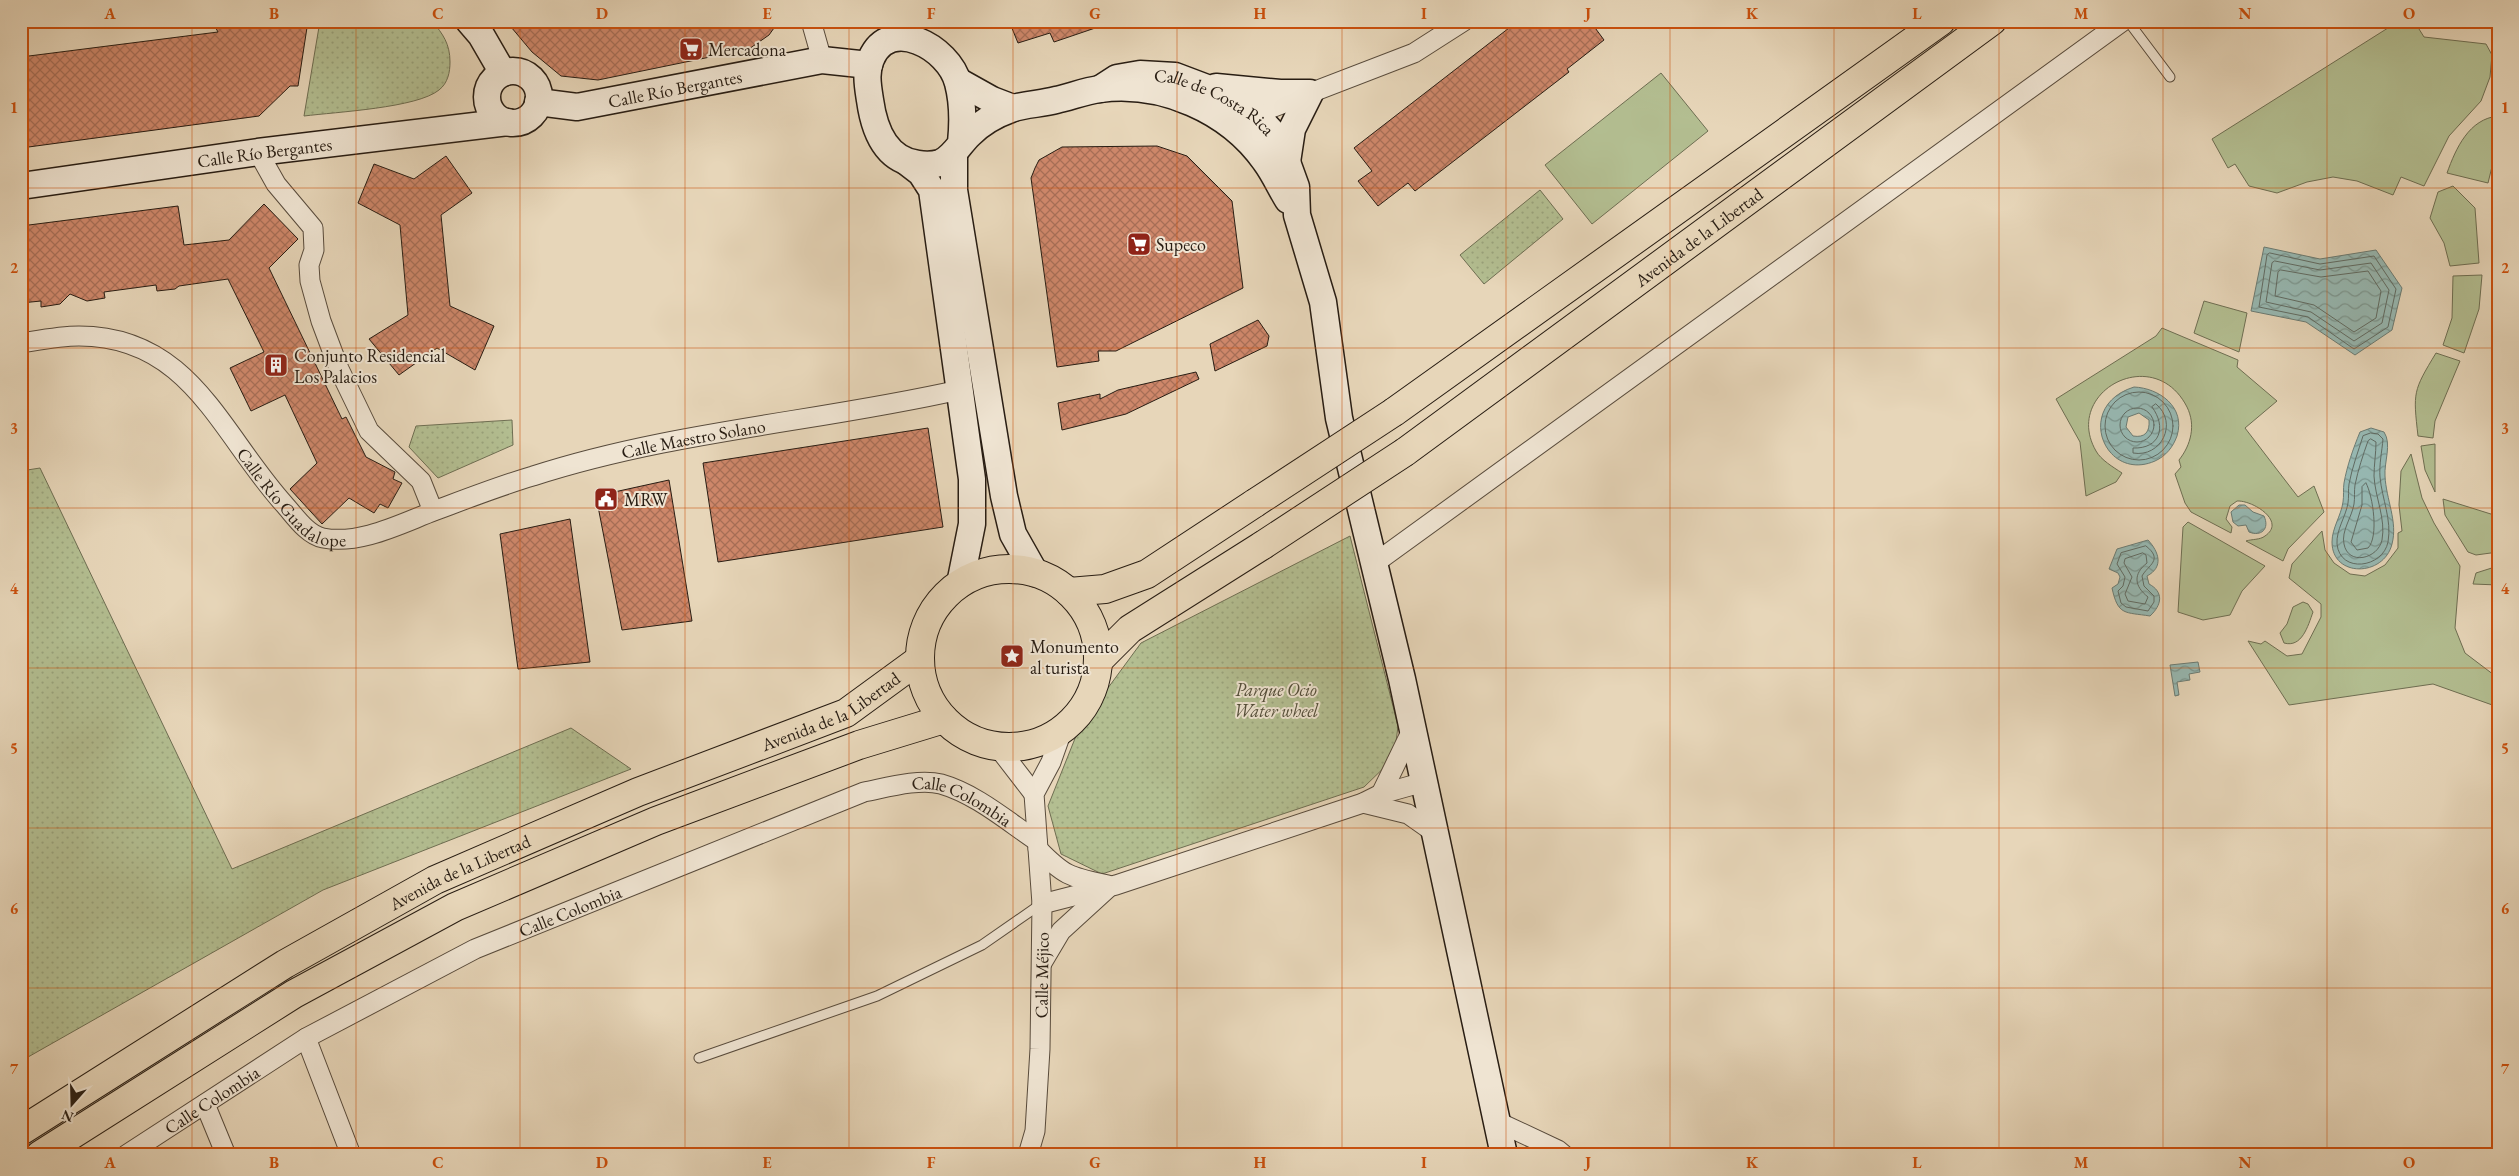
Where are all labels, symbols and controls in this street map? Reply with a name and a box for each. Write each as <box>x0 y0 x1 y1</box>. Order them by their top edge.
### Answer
text: A <box>103 3 116 24</box>
text: B <box>269 3 279 24</box>
text: C <box>432 3 444 24</box>
text: D <box>596 3 608 24</box>
text: E <box>762 3 772 24</box>
text: F <box>927 3 936 24</box>
text: G <box>1089 3 1101 24</box>
text: H <box>1254 3 1267 24</box>
text: I <box>1421 3 1427 24</box>
text: J <box>1583 3 1591 24</box>
text: K <box>1746 3 1759 24</box>
text: L <box>1912 3 1922 24</box>
text: M <box>2074 3 2089 24</box>
text: N <box>2239 3 2252 24</box>
text: O <box>2403 3 2415 24</box>
supermarket icon: Mercadona <box>678 36 704 62</box>
place label: Mercadona <box>708 38 787 61</box>
street label: Calle de Costa Rica <box>1153 63 1281 141</box>
street label: Calle Río Bergantes <box>606 64 744 112</box>
text: 1 <box>10 97 18 118</box>
text: 1 <box>2501 97 2509 118</box>
street label: Calle Río Bergantes <box>196 132 333 172</box>
street label: Avenida de la Libertad <box>1629 181 1768 292</box>
supermarket icon: Supeco <box>1126 231 1152 257</box>
place label: Supeco <box>1156 233 1206 256</box>
text: 2 <box>10 257 19 278</box>
text: 2 <box>2501 257 2510 278</box>
place label: Conjunto Residencial Los Palacios <box>294 344 445 388</box>
building icon: Conjunto Residencial Los Palacios <box>263 352 289 378</box>
street label: Calle Maestro Solano <box>619 413 767 463</box>
text: 3 <box>10 418 18 439</box>
text: 3 <box>2501 418 2509 439</box>
street label: Calle Río Guadalope <box>232 443 346 551</box>
public building icon: MRW <box>593 486 619 512</box>
place label: MRW <box>624 488 668 511</box>
text: 4 <box>10 578 19 599</box>
text: 4 <box>2501 578 2510 599</box>
place label: Monumento al turista <box>1030 635 1119 679</box>
place icon: Monumento al turista <box>999 643 1025 669</box>
street label: Avenida de la Libertad <box>757 666 905 756</box>
park label: Parque Ocio Water wheel <box>1234 678 1319 722</box>
text: 5 <box>10 738 18 759</box>
text: 5 <box>2501 738 2509 759</box>
street label: Calle Colombia <box>911 770 1017 832</box>
street label: Avenida de la Libertad <box>384 828 534 915</box>
street label: Calle Colombia <box>515 879 625 942</box>
text: 6 <box>10 898 19 919</box>
text: 6 <box>2501 898 2510 919</box>
street label: Calle Méjico <box>1029 932 1053 1019</box>
text: 7 <box>10 1058 19 1079</box>
text: 7 <box>2501 1058 2510 1079</box>
street label: Calle Colombia <box>160 1060 264 1139</box>
north arrow <box>48 1078 98 1128</box>
text: N <box>59 1106 76 1127</box>
text: A <box>103 1152 116 1173</box>
text: B <box>269 1152 279 1173</box>
text: C <box>432 1152 444 1173</box>
text: D <box>596 1152 608 1173</box>
text: E <box>762 1152 772 1173</box>
text: F <box>927 1152 936 1173</box>
text: G <box>1089 1152 1101 1173</box>
text: H <box>1254 1152 1267 1173</box>
text: I <box>1421 1152 1427 1173</box>
text: J <box>1583 1152 1591 1173</box>
text: K <box>1746 1152 1759 1173</box>
text: L <box>1912 1152 1922 1173</box>
text: M <box>2074 1152 2089 1173</box>
text: N <box>2239 1152 2252 1173</box>
text: O <box>2403 1152 2415 1173</box>

